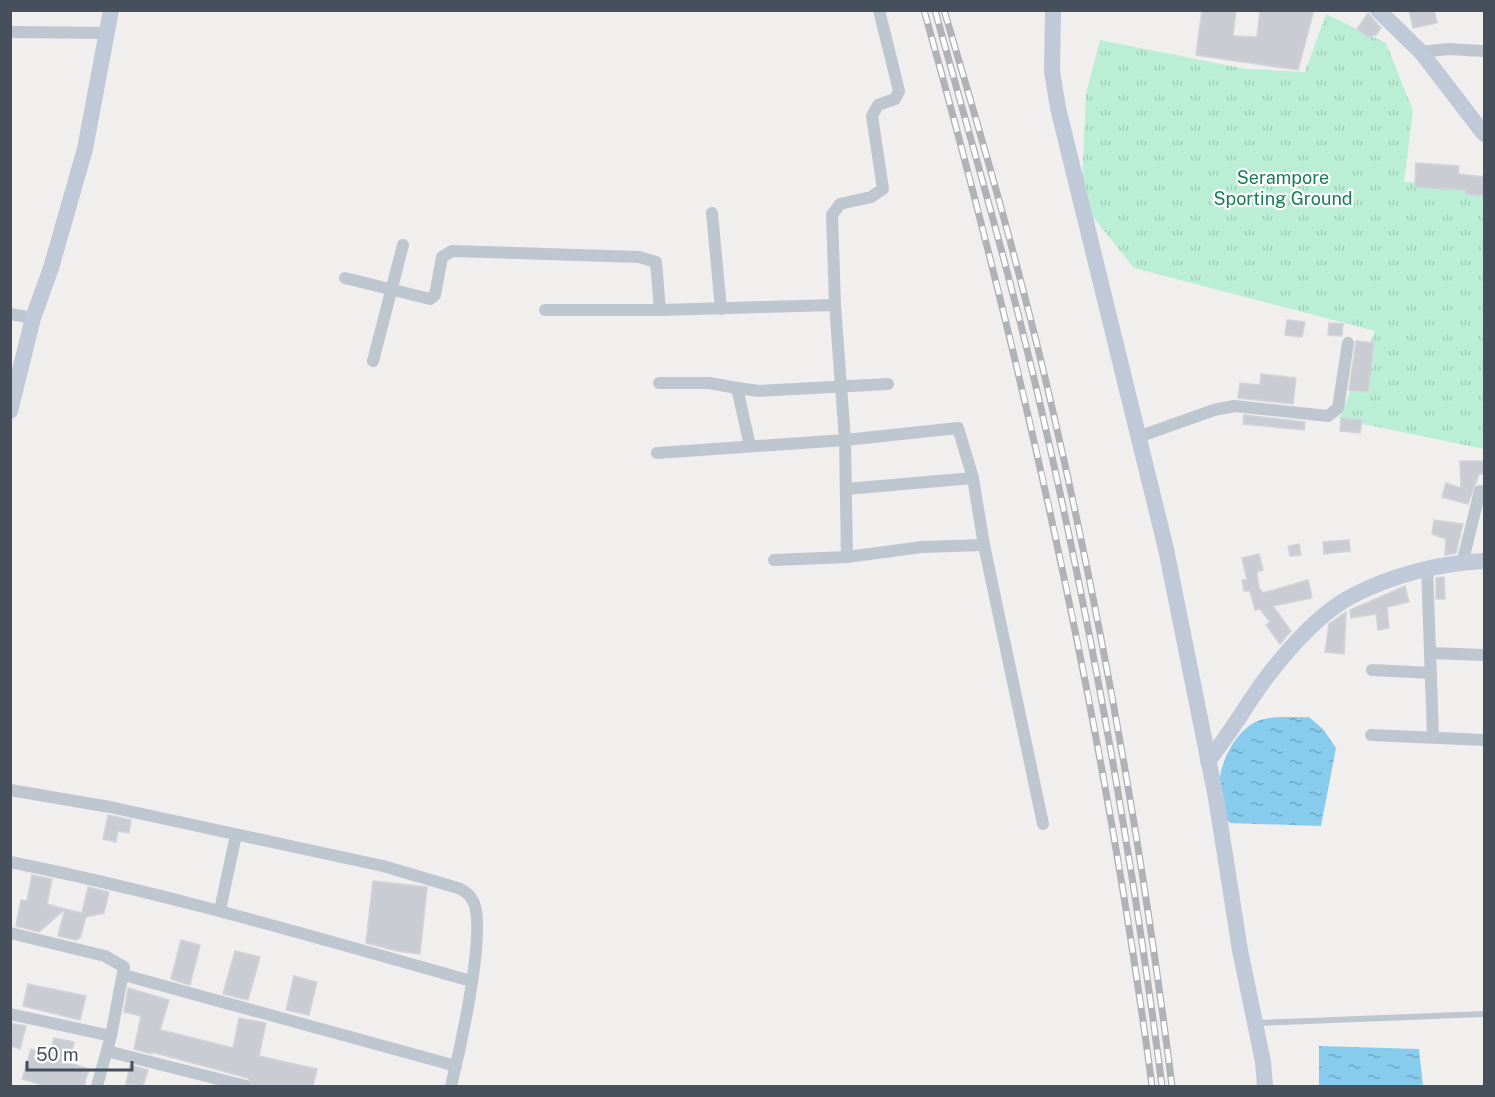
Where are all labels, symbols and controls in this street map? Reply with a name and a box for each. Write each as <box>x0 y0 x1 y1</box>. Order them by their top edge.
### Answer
park label: Serampore Sporting Ground <box>1213 167 1353 209</box>
scale bar <box>27 1034 132 1072</box>
text: 50 m <box>36 1044 79 1065</box>

